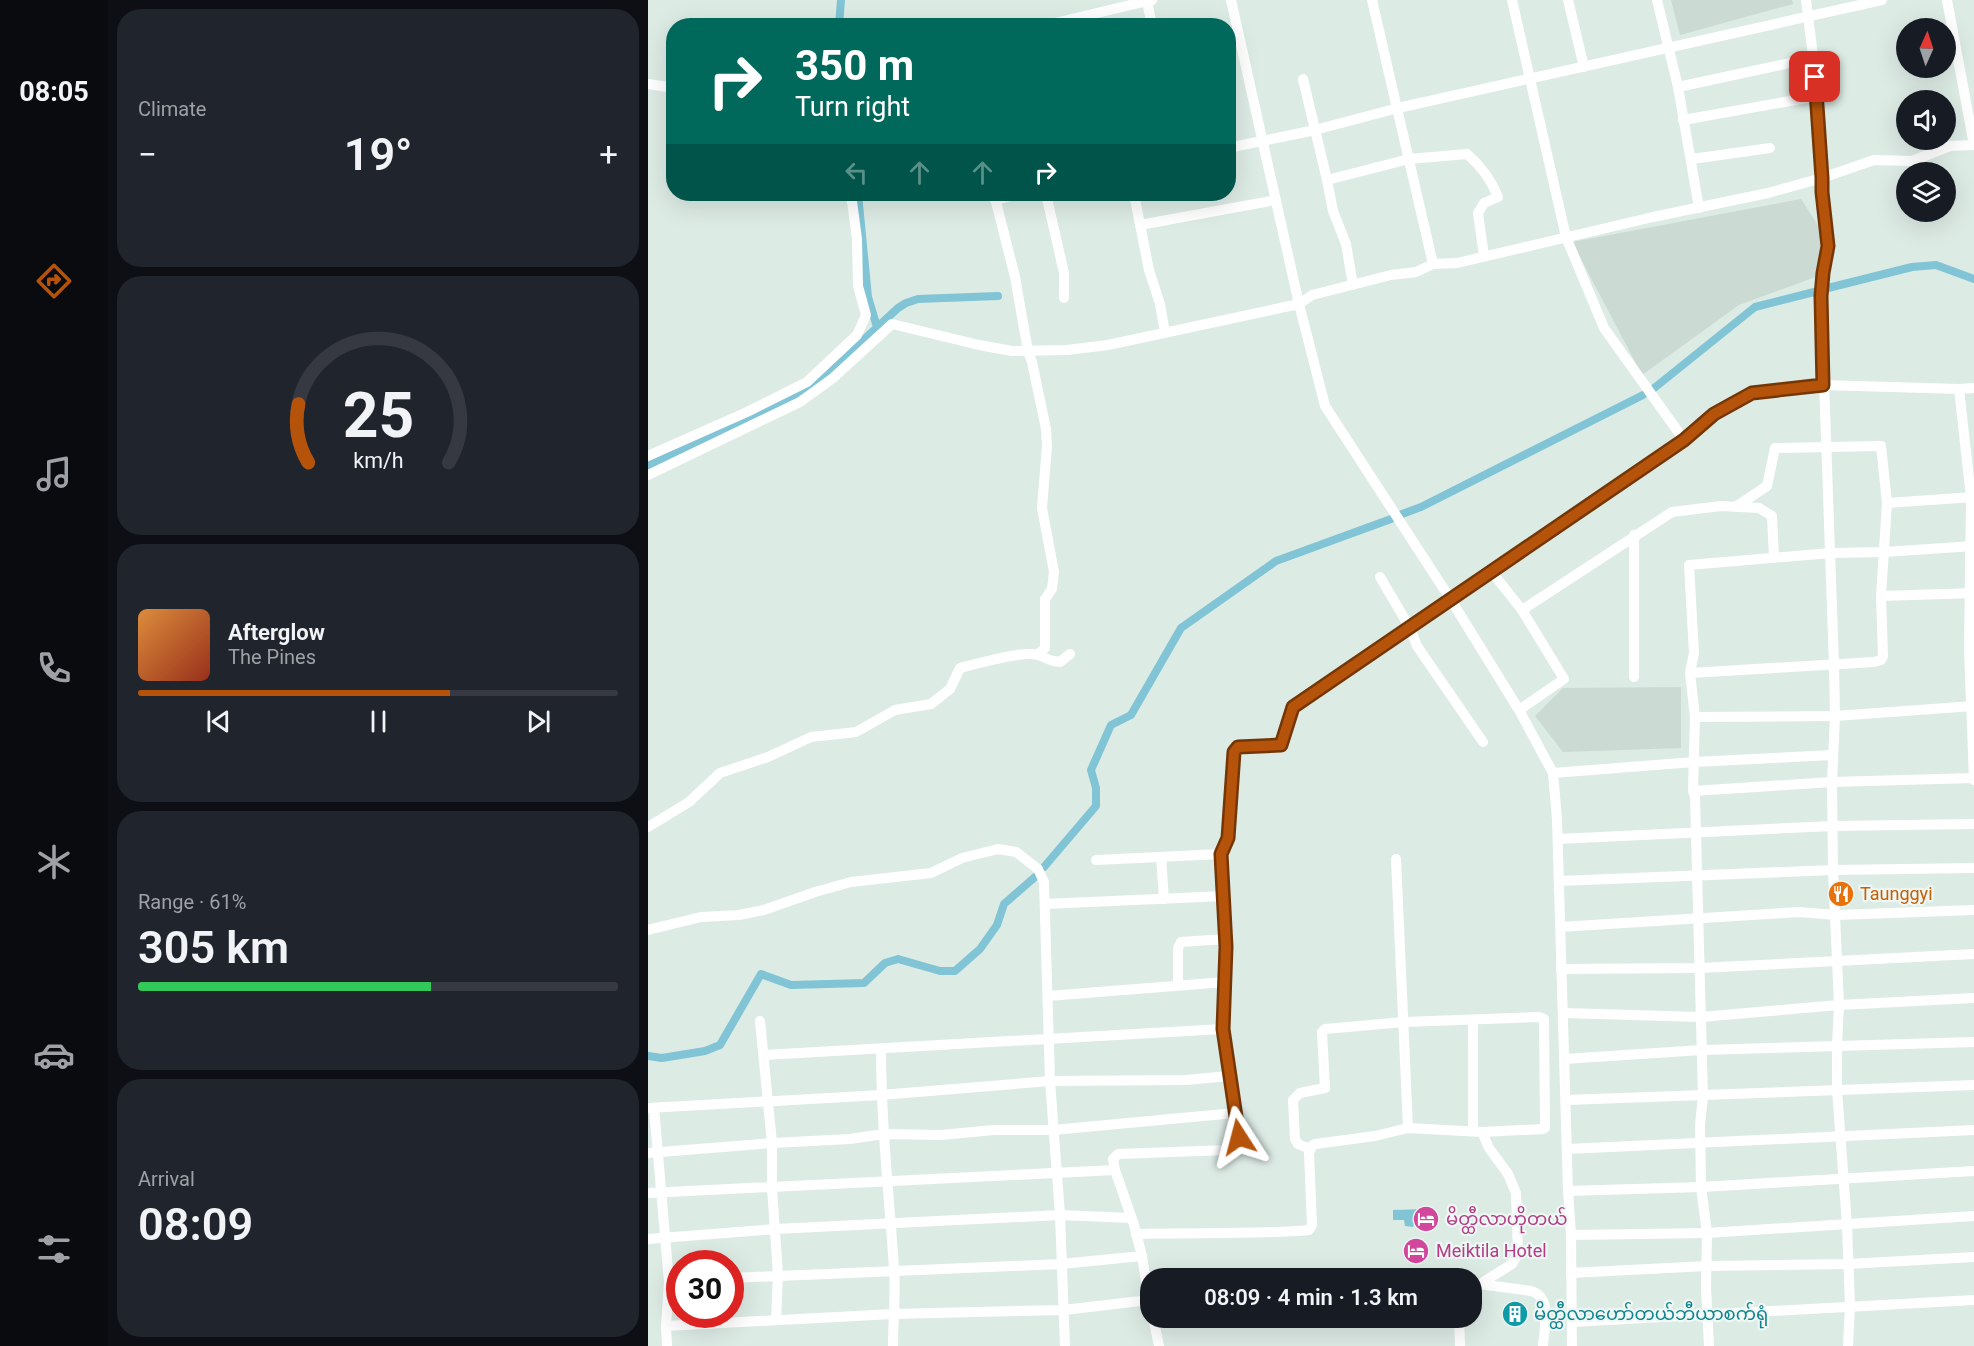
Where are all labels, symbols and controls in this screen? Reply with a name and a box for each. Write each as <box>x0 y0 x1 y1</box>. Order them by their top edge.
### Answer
north arrow <box>1896 18 1956 78</box>
map controls <box>1896 18 1956 222</box>
text: 350 m <box>795 41 914 90</box>
icon: right <box>696 42 774 120</box>
pin <box>1789 51 1840 102</box>
icon: arrive <box>1798 60 1831 93</box>
text: 08:05 <box>19 76 89 108</box>
button: sound <box>1896 90 1956 150</box>
text: Turn right <box>795 91 910 123</box>
text: Climate <box>138 97 206 121</box>
text: 19° <box>344 128 412 181</box>
text: − <box>138 135 157 174</box>
text: + <box>599 135 618 174</box>
icon: left <box>840 156 873 189</box>
icon: ahead <box>903 156 936 189</box>
icon: ahead <box>966 156 999 189</box>
icon: right <box>1029 156 1062 189</box>
button: layers <box>1896 162 1956 222</box>
icon: directions <box>33 260 75 302</box>
text: 25 <box>342 379 414 452</box>
text: km/h <box>353 448 403 473</box>
icon: music <box>33 453 75 495</box>
text: Afterglow <box>228 620 325 645</box>
text: The Pines <box>228 645 316 669</box>
icon: phone <box>33 647 75 689</box>
icon: previous <box>202 705 235 738</box>
icon: pause <box>362 705 395 738</box>
icon: next <box>522 705 555 738</box>
icon: climate <box>33 841 75 883</box>
restaurant icon: Taunggyi <box>1826 879 1856 909</box>
place label: Taunggyi <box>1860 883 1933 904</box>
text: Range · 61% <box>138 890 246 914</box>
text: 305 km <box>138 921 289 974</box>
icon: car <box>33 1034 75 1076</box>
position arrow <box>1207 1105 1271 1169</box>
text: Arrival <box>138 1167 195 1191</box>
text: 08:09 <box>138 1198 253 1251</box>
hotel icon: မိတ္ထီလာဟိုတယ် <box>1411 1204 1441 1234</box>
place label: မိတ္ထီလာဟိုတယ် <box>1446 1205 1568 1234</box>
icon: filters <box>33 1228 75 1270</box>
hotel icon: Meiktila Hotel <box>1401 1236 1431 1266</box>
place label: Meiktila Hotel <box>1436 1240 1547 1261</box>
speed limit sign: 30 <box>666 1250 744 1328</box>
text: 08:09 · 4 min · 1.3 km <box>1204 1285 1418 1310</box>
building icon: မိတ္ထီလာဟော်တယ်ဘီယာစက်ရုံ <box>1500 1299 1530 1329</box>
place label: မိတ္ထီလာဟော်တယ်ဘီယာစက်ရုံ <box>1534 1300 1768 1329</box>

